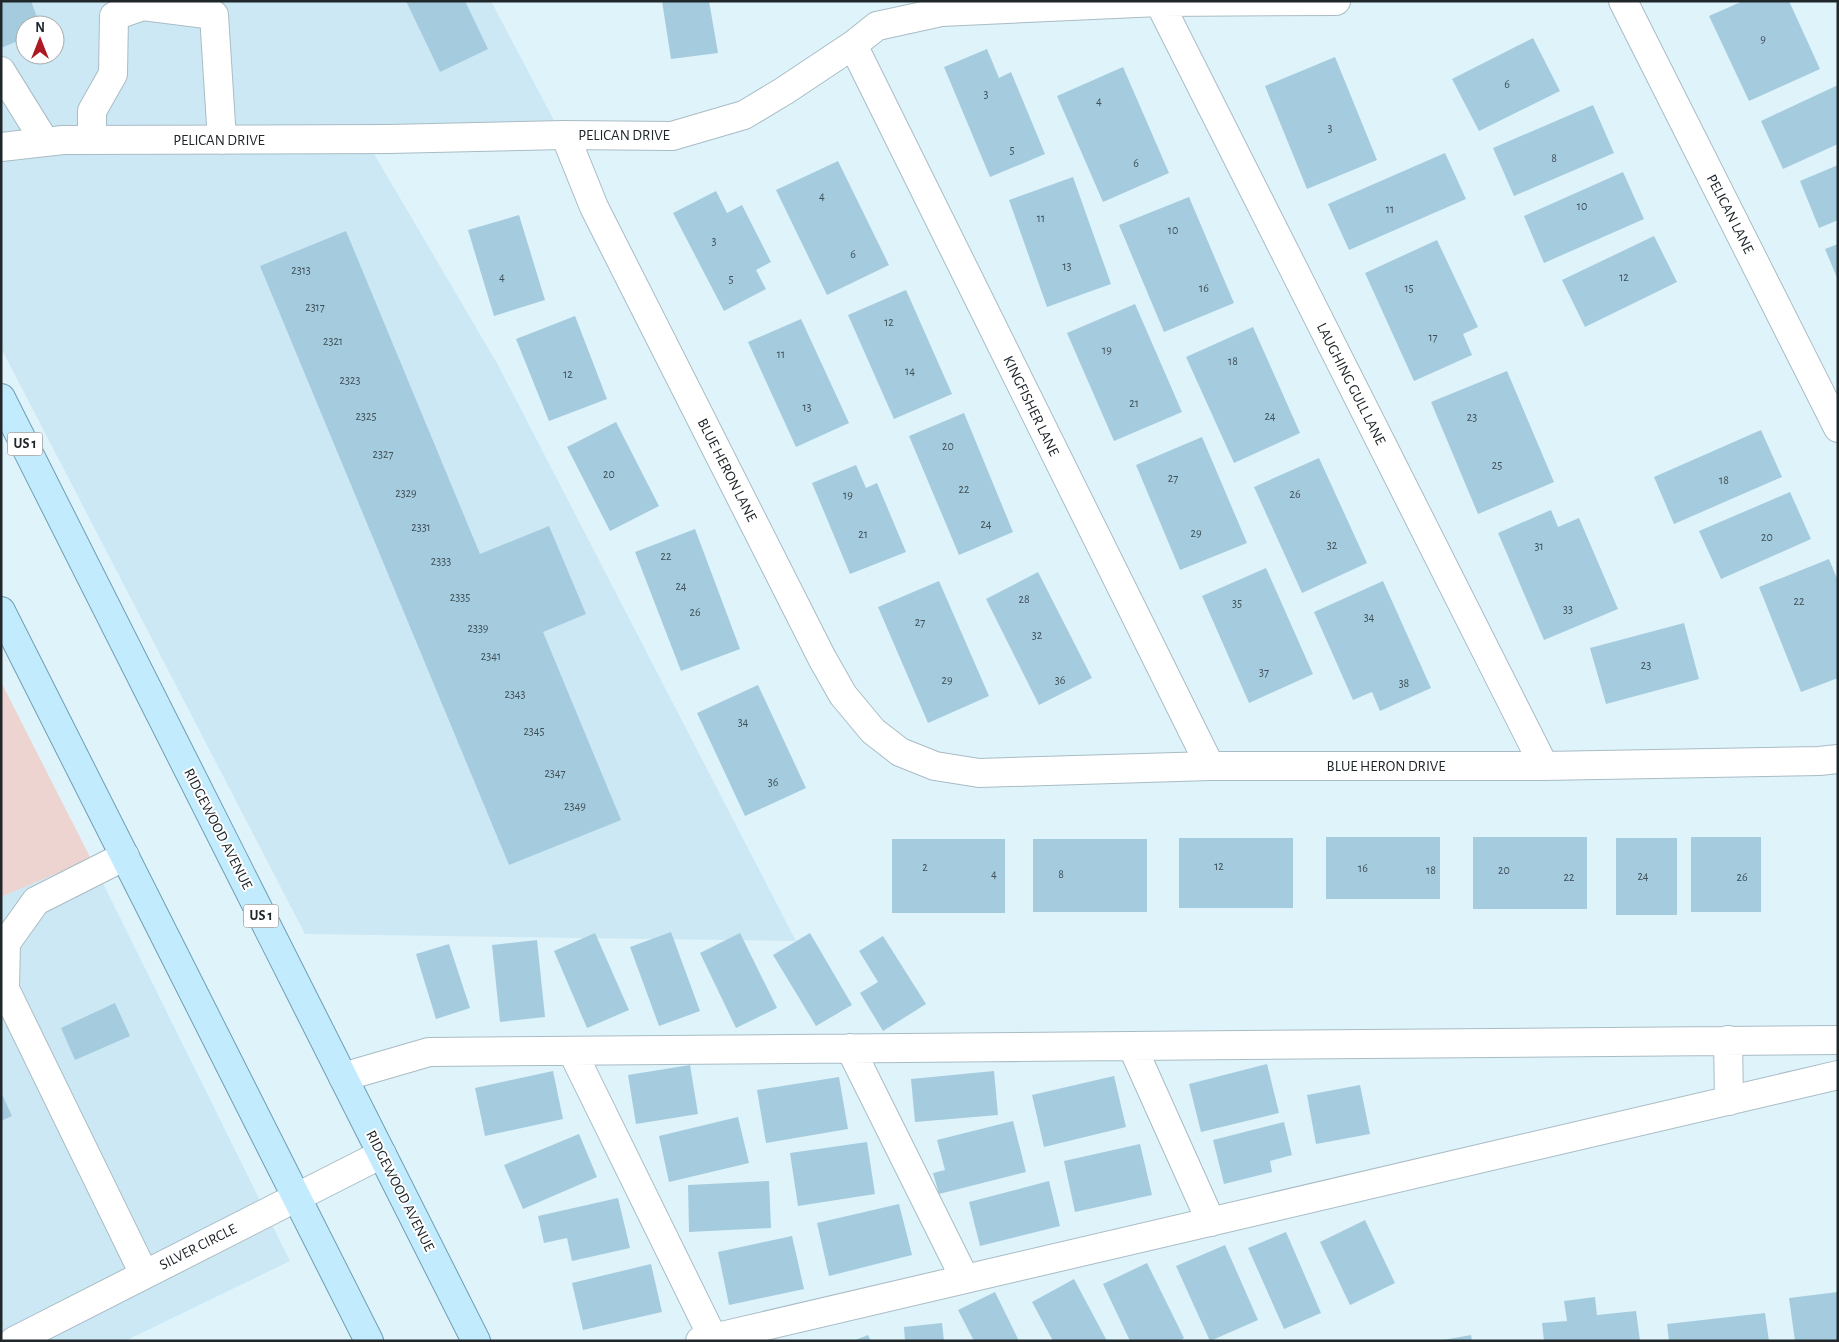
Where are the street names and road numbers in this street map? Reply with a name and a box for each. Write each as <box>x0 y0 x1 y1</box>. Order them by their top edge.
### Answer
street label: PELICAN DRIVE <box>578 128 670 143</box>
street label: PELICAN DRIVE <box>173 133 265 148</box>
street label: PELICAN LANE <box>1704 172 1756 256</box>
street label: LAUGHING GULL LANE <box>1314 321 1388 447</box>
street label: KINGFISHER LANE <box>1000 353 1062 459</box>
street label: BLUE HERON LANE <box>695 416 759 524</box>
road number: US 1 <box>8 432 42 456</box>
street label: BLUE HERON DRIVE <box>1327 759 1445 774</box>
street label: RIDGEWOOD AVENUE <box>181 766 255 892</box>
road number: US 1 <box>244 904 278 928</box>
street label: RIDGEWOOD AVENUE <box>363 1128 437 1254</box>
street label: SILVER CIRCLE <box>157 1221 239 1273</box>

